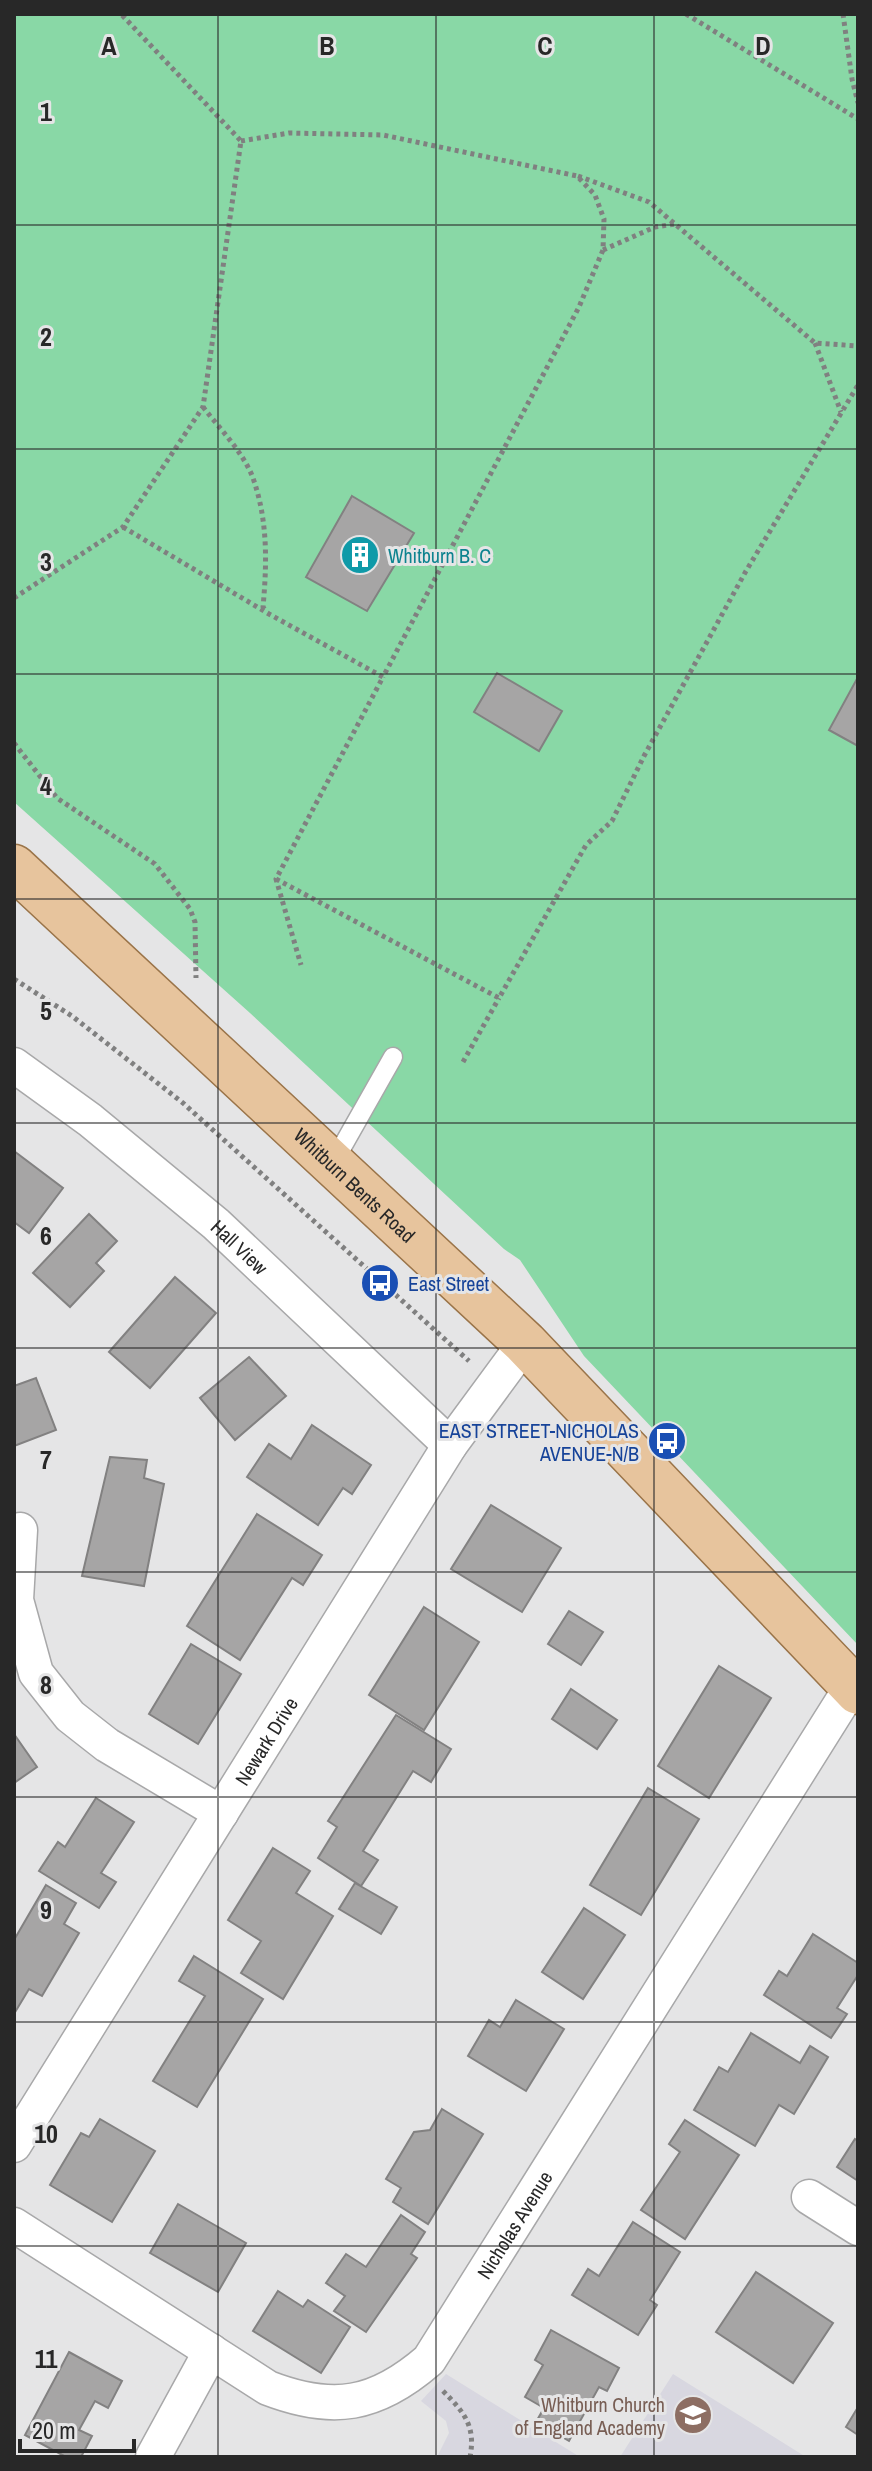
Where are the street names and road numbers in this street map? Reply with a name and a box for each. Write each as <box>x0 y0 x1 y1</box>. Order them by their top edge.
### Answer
street label: Whitburn Bents Road <box>288 1121 422 1248</box>
street label: Hall View <box>205 1213 274 1280</box>
street label: Newark Drive <box>228 1692 303 1790</box>
street label: Nicholas Avenue <box>470 2165 558 2284</box>

